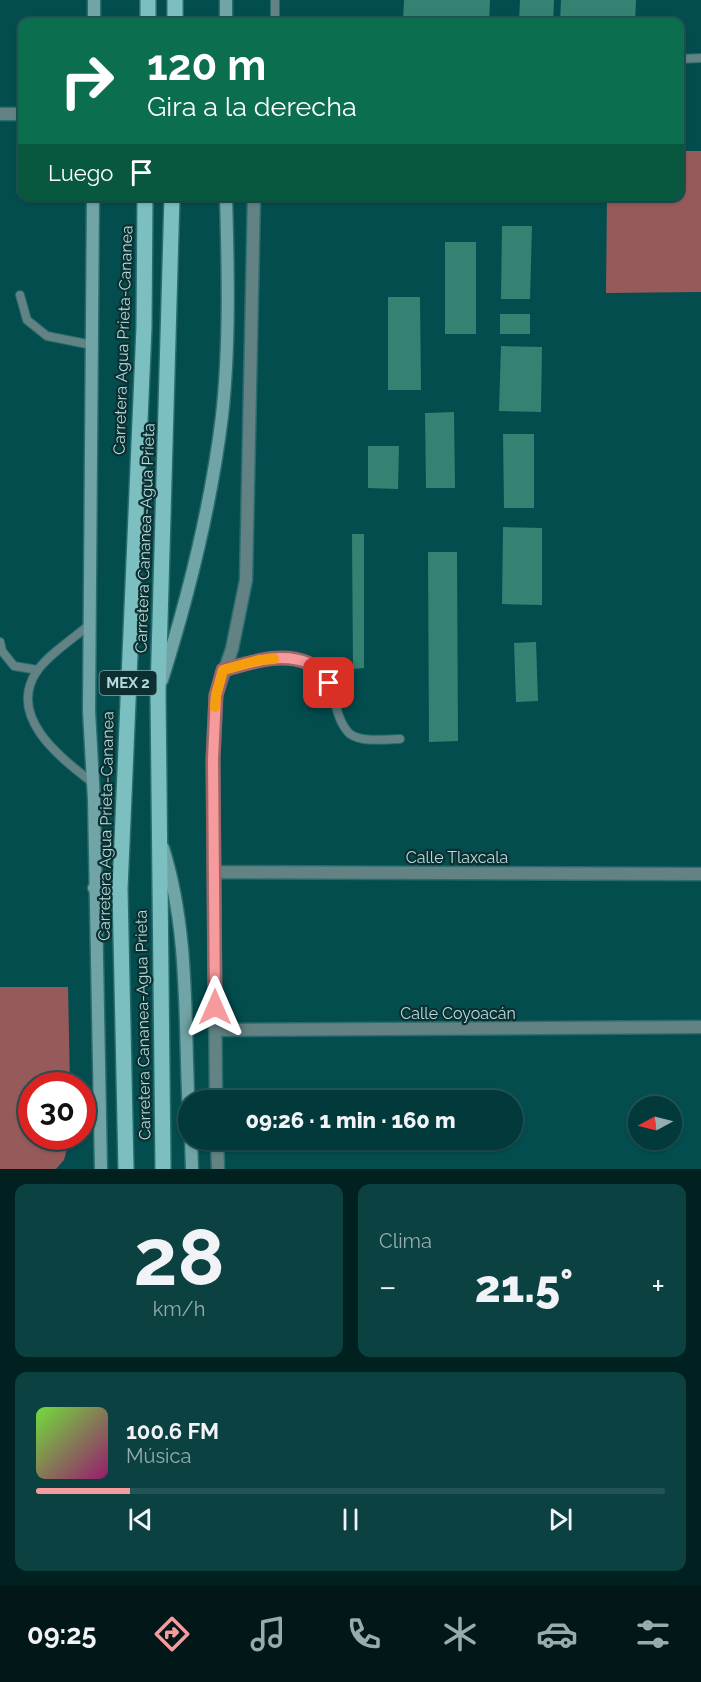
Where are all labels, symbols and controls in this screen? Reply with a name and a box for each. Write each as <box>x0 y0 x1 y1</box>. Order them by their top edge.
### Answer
text: 120 m <box>147 41 266 90</box>
icon: right <box>48 42 126 120</box>
text: Gira a la derecha <box>147 91 357 122</box>
icon: arrive <box>125 156 158 189</box>
text: Luego <box>48 160 113 186</box>
street label: Carretera Agua Prieta-Cananea <box>109 225 137 455</box>
street label: Carretera Cananea-Agua Prieta <box>131 423 159 653</box>
pin <box>303 657 354 708</box>
icon: arrive <box>312 666 345 699</box>
road number: MEX 2 <box>100 671 156 695</box>
street label: Carretera Agua Prieta-Cananea <box>94 711 118 941</box>
street label: Calle Tlaxcala <box>406 848 508 867</box>
street label: Carretera Cananea-Agua Prieta <box>131 910 155 1140</box>
position arrow <box>183 975 247 1039</box>
street label: Calle Coyoacán <box>400 1004 516 1023</box>
speed limit sign: 30 <box>18 1072 96 1150</box>
north arrow <box>628 1096 682 1150</box>
map controls <box>628 1096 682 1150</box>
text: 09:26 · 1 min · 160 m <box>245 1107 456 1133</box>
text: 28 <box>133 1212 225 1303</box>
text: Clima <box>379 1229 432 1253</box>
text: 21.5° <box>475 1260 573 1313</box>
text: − <box>379 1267 397 1306</box>
text: + <box>651 1267 665 1306</box>
text: km/h <box>153 1297 205 1321</box>
text: 100.6 FM <box>126 1418 219 1444</box>
text: Música <box>126 1444 191 1468</box>
icon: previous <box>124 1503 157 1536</box>
icon: pause <box>334 1503 367 1536</box>
icon: next <box>544 1503 577 1536</box>
icon: directions <box>151 1613 193 1655</box>
icon: music <box>247 1613 289 1655</box>
icon: phone <box>343 1613 385 1655</box>
icon: climate <box>439 1613 481 1655</box>
icon: car <box>536 1613 578 1655</box>
icon: filters <box>632 1613 674 1655</box>
text: 09:25 <box>27 1619 96 1650</box>

